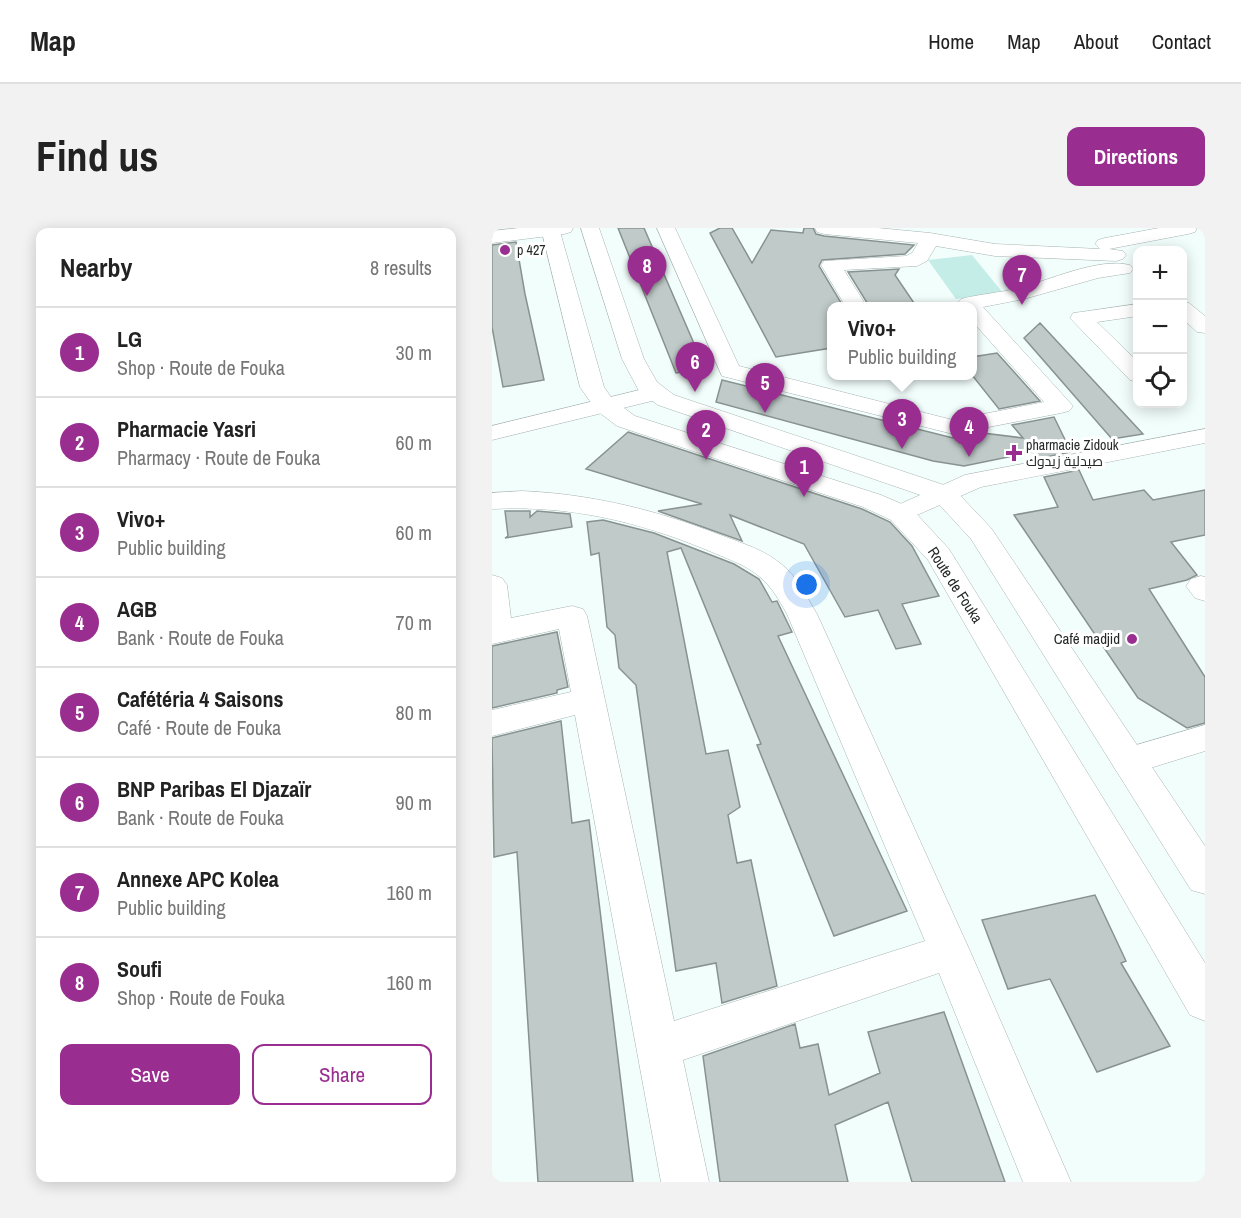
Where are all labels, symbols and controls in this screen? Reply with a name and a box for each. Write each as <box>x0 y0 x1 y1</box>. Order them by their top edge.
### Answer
text: Map <box>30 22 76 60</box>
text: Home <box>928 27 974 56</box>
text: Map <box>1007 27 1041 56</box>
text: About <box>1074 27 1119 56</box>
text: Contact <box>1152 27 1211 56</box>
button: Directions <box>1067 127 1205 186</box>
text: Find us <box>36 128 158 184</box>
place label: p 427 <box>517 241 546 259</box>
marker: p 427 <box>498 243 512 257</box>
map controls <box>1133 246 1187 408</box>
button: + <box>1133 246 1187 300</box>
pin: 8 <box>628 247 666 296</box>
text: Nearby <box>60 250 132 285</box>
text: 8 results <box>370 254 432 281</box>
pin: 7 <box>1002 256 1042 305</box>
button: − <box>1133 300 1187 354</box>
popup <box>827 302 977 380</box>
text: Vivo+ <box>848 313 896 343</box>
text: LG <box>117 324 142 354</box>
text: 1 <box>75 339 84 366</box>
text: 30 m <box>396 339 432 366</box>
pin: 6 <box>676 342 714 392</box>
text: Public building <box>848 343 956 370</box>
text: Shop · Route de Fouka <box>117 354 285 381</box>
button: locate <box>1133 354 1187 408</box>
pin: 5 <box>746 364 784 413</box>
pin: 3 <box>882 400 922 449</box>
pin: 4 <box>950 408 988 457</box>
pin: 2 <box>686 410 726 460</box>
text: Pharmacie Yasri <box>117 414 256 444</box>
text: 2 <box>75 429 84 456</box>
text: 60 m <box>396 429 432 456</box>
place label: pharmacie Zidouk صيدلية زيدوك <box>1026 436 1119 470</box>
text: Pharmacy · Route de Fouka <box>117 444 320 471</box>
marker: pharmacie Zidouk صيدلية زيدوك <box>1007 446 1021 460</box>
pin: 1 <box>784 448 824 497</box>
text: Vivo+ <box>117 504 165 534</box>
text: 3 <box>75 519 84 546</box>
text: 60 m <box>396 519 432 546</box>
text: Public building <box>117 534 226 561</box>
street label: Route de Fouka <box>923 543 988 627</box>
your location <box>792 570 821 599</box>
text: AGB <box>117 594 157 624</box>
text: 4 <box>75 609 84 636</box>
text: 70 m <box>396 609 432 636</box>
text: Bank · Route de Fouka <box>117 624 284 651</box>
place label: Café madjid <box>1054 628 1120 649</box>
marker: Café madjid <box>1125 632 1139 646</box>
text: Cafétéria 4 Saisons <box>117 684 283 714</box>
text: 5 <box>75 699 84 726</box>
text: 80 m <box>396 699 432 726</box>
text: Café · Route de Fouka <box>117 714 281 741</box>
text: BNP Paribas El Djazaïr <box>117 774 311 804</box>
text: 6 <box>75 789 84 816</box>
text: 90 m <box>396 789 432 816</box>
text: Bank · Route de Fouka <box>117 804 284 831</box>
text: Annexe APC Kolea <box>117 864 279 894</box>
text: 7 <box>75 879 84 906</box>
text: 160 m <box>386 879 432 906</box>
text: Public building <box>117 894 226 921</box>
text: Soufi <box>117 954 162 984</box>
text: 8 <box>75 969 84 996</box>
text: 160 m <box>386 969 432 996</box>
text: Shop · Route de Fouka <box>117 984 285 1011</box>
button: Save <box>60 1044 240 1105</box>
button: Share <box>252 1044 432 1105</box>

